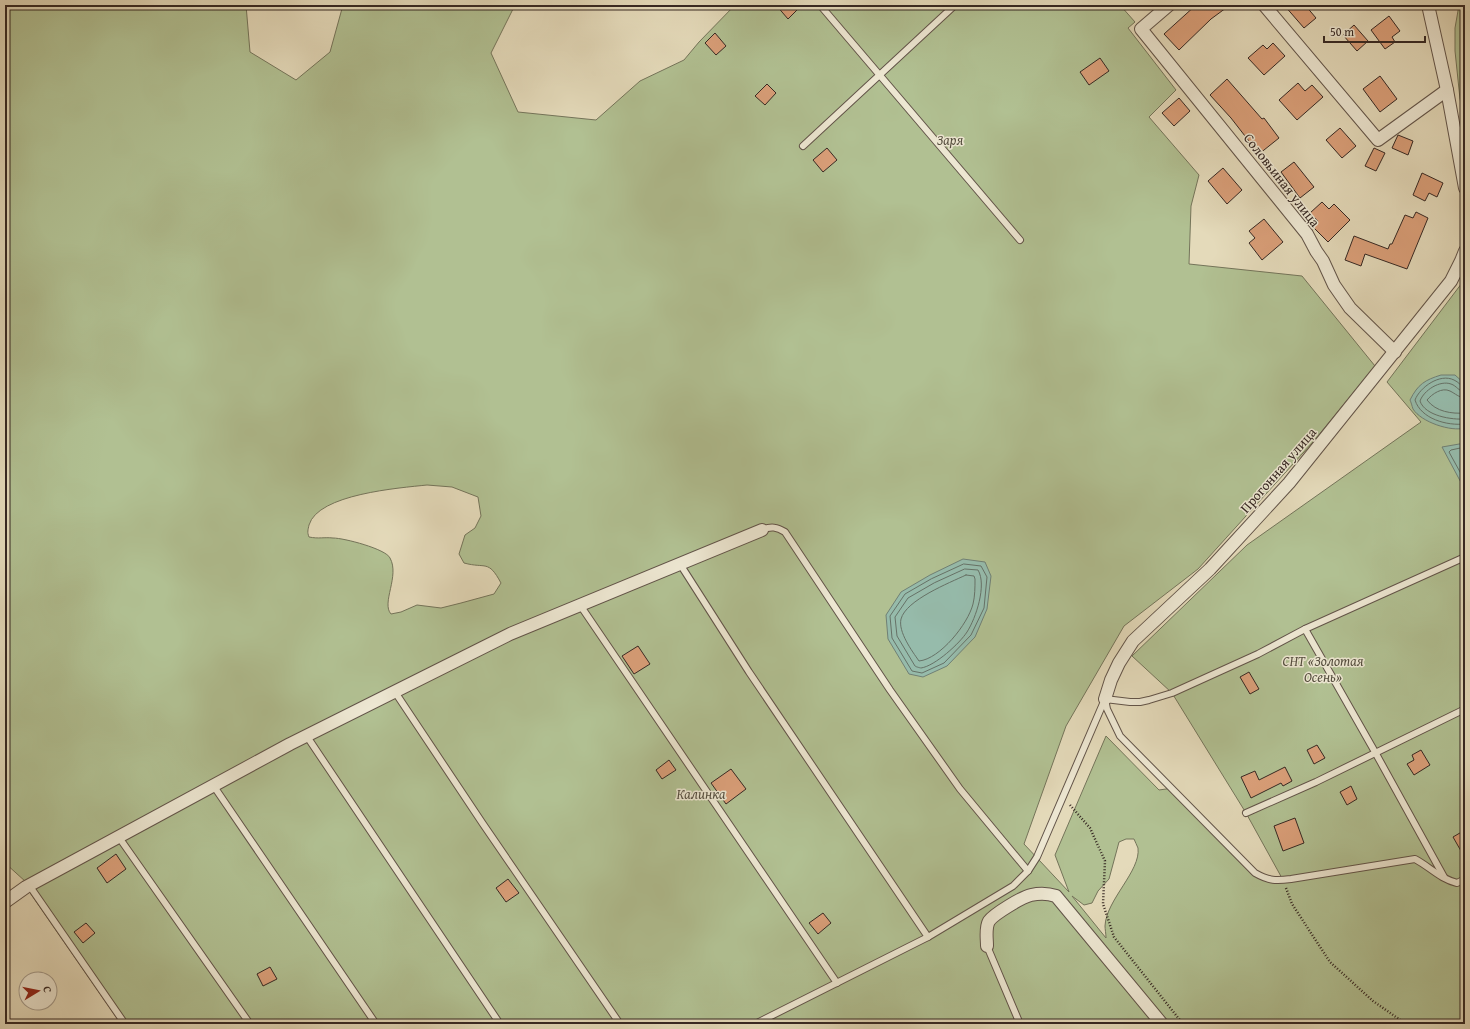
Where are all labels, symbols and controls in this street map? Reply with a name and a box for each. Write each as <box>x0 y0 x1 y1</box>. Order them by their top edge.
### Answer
scale bar <box>1324 18 1425 44</box>
text: 50 m <box>1330 23 1354 40</box>
street label: Соловьиная улица <box>1239 129 1325 231</box>
park label: Заря <box>937 130 963 150</box>
street label: Прогонная улица <box>1235 423 1321 517</box>
park label: СНТ «Золотая Осень» <box>1282 651 1364 687</box>
park label: Калинка <box>676 784 726 804</box>
north arrow <box>18 971 58 1011</box>
text: С <box>39 985 56 994</box>

